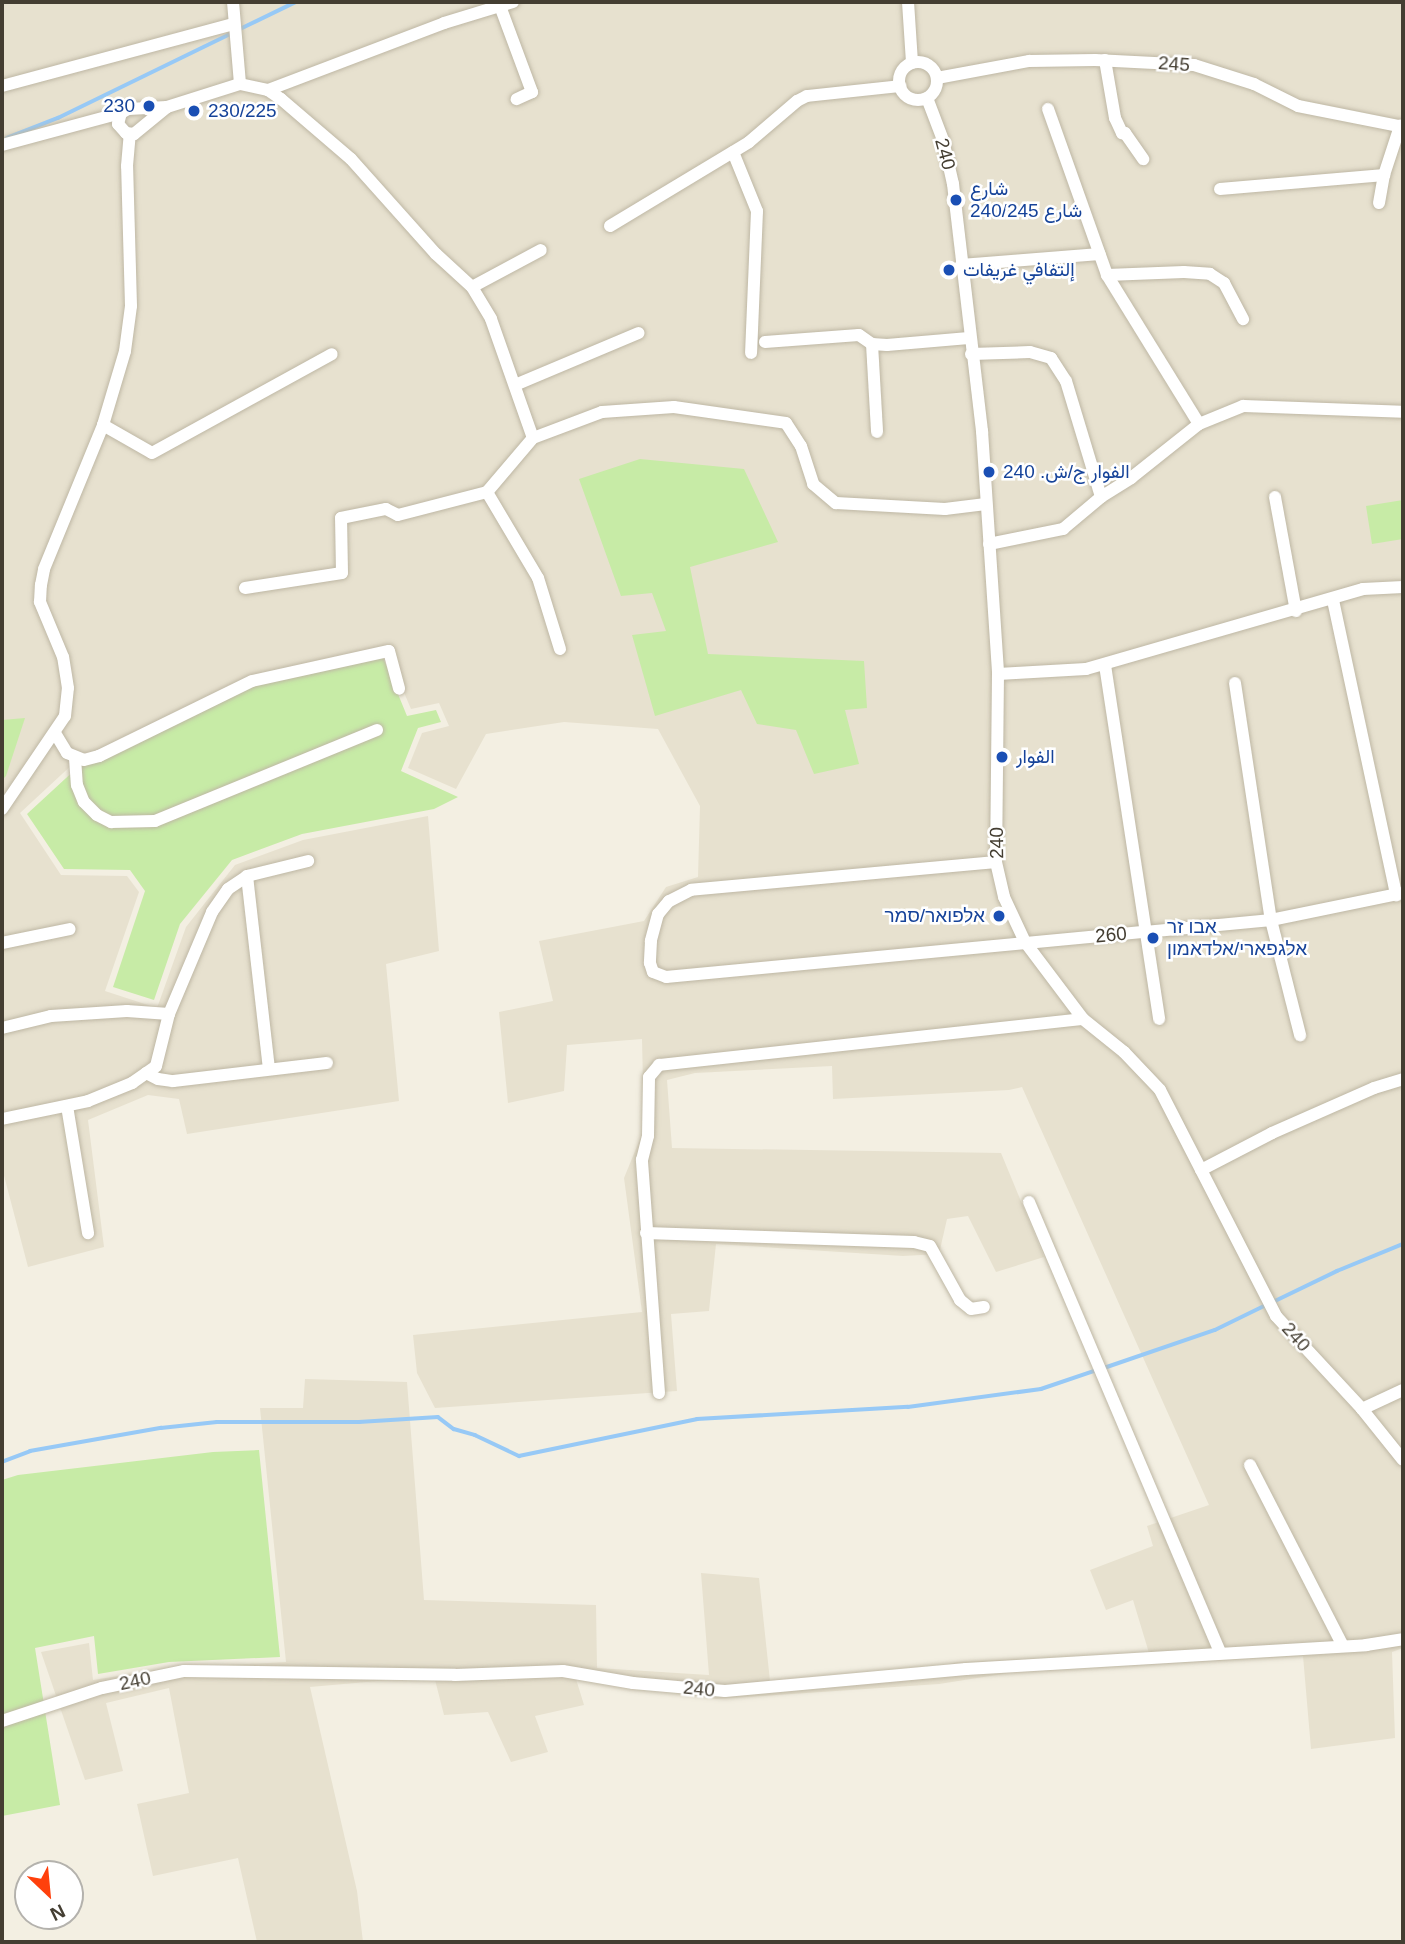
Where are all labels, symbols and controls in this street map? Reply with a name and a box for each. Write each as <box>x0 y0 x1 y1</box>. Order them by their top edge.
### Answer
street label: 245 <box>1157 52 1191 76</box>
place label: 230 <box>103 95 135 117</box>
marker: 230 <box>141 98 157 114</box>
place label: 230/225 <box>208 100 277 122</box>
marker: 230/225 <box>186 103 202 119</box>
street label: 240 <box>930 136 960 172</box>
place label: شارع 240/شارع 245 <box>970 178 1082 222</box>
marker: شارع 240/شارع 245 <box>948 192 964 208</box>
place label: إلتفافي غريفات <box>963 259 1075 281</box>
marker: إلتفافي غريفات <box>941 262 957 278</box>
place label: الفوار ج/ش. 240 <box>1003 461 1130 483</box>
marker: الفوار ج/ش. 240 <box>981 464 997 480</box>
place label: الفوار <box>1016 746 1055 768</box>
marker: الفوار <box>994 749 1010 765</box>
street label: 240 <box>985 827 1009 859</box>
place label: אלפואר/סמר <box>884 905 985 927</box>
marker: אלפואר/סמר <box>991 908 1007 924</box>
place label: אבו זר אלגפארי/אלדאמון <box>1167 916 1307 960</box>
street label: 260 <box>1094 922 1128 948</box>
marker: אבו זר אלגפארי/אלדאמון <box>1145 930 1161 946</box>
street label: 240 <box>1277 1318 1315 1356</box>
street label: 240 <box>117 1667 153 1695</box>
street label: 240 <box>682 1676 716 1702</box>
north arrow <box>14 1860 84 1930</box>
text: N <box>47 1900 68 1925</box>

